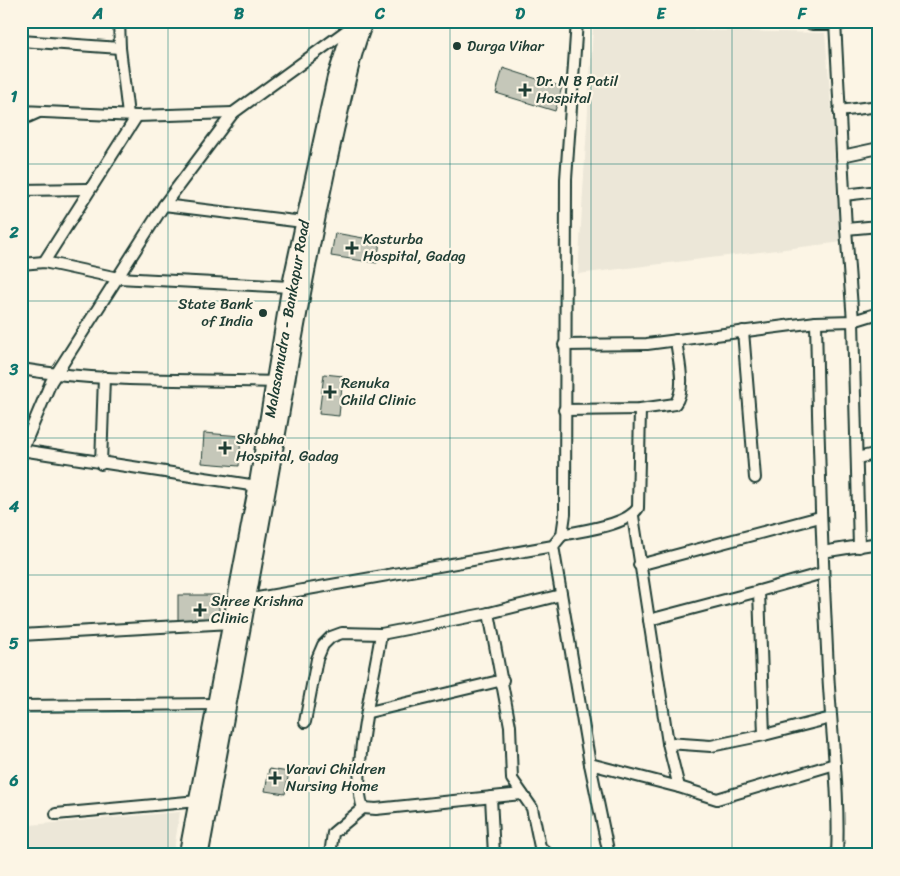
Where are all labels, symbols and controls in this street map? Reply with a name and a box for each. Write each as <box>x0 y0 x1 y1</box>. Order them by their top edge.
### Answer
text: A <box>92 0 103 28</box>
text: B <box>234 0 245 28</box>
text: C <box>374 0 386 28</box>
text: D <box>515 0 525 28</box>
text: E <box>657 0 667 28</box>
text: F <box>797 0 808 28</box>
place label: Durga Vihar <box>467 33 545 59</box>
marker: Durga Vihar <box>451 40 463 52</box>
place label: Dr. N B Patil Hospital <box>536 68 619 111</box>
text: 1 <box>11 82 18 111</box>
marker: Dr. N B Patil Hospital <box>518 83 532 97</box>
street label: Malasamudra - Bankapur Road <box>257 217 317 420</box>
text: 2 <box>8 218 19 247</box>
place label: Kasturba Hospital, Gadag <box>363 226 466 269</box>
marker: Kasturba Hospital, Gadag <box>345 241 359 255</box>
place label: State Bank of India <box>178 291 254 334</box>
marker: State Bank of India <box>257 307 269 319</box>
text: 3 <box>9 355 19 384</box>
place label: Renuka Child Clinic <box>341 370 416 413</box>
marker: Renuka Child Clinic <box>323 385 337 399</box>
place label: Shobha Hospital, Gadag <box>236 426 339 469</box>
marker: Shobha Hospital, Gadag <box>218 441 232 455</box>
text: 4 <box>8 492 19 521</box>
place label: Shree Krishna Clinic <box>211 588 304 631</box>
marker: Shree Krishna Clinic <box>193 603 207 617</box>
text: 5 <box>9 629 19 658</box>
place label: Varavi Children Nursing Home <box>286 756 386 799</box>
text: 6 <box>8 766 19 795</box>
marker: Varavi Children Nursing Home <box>268 771 282 785</box>

